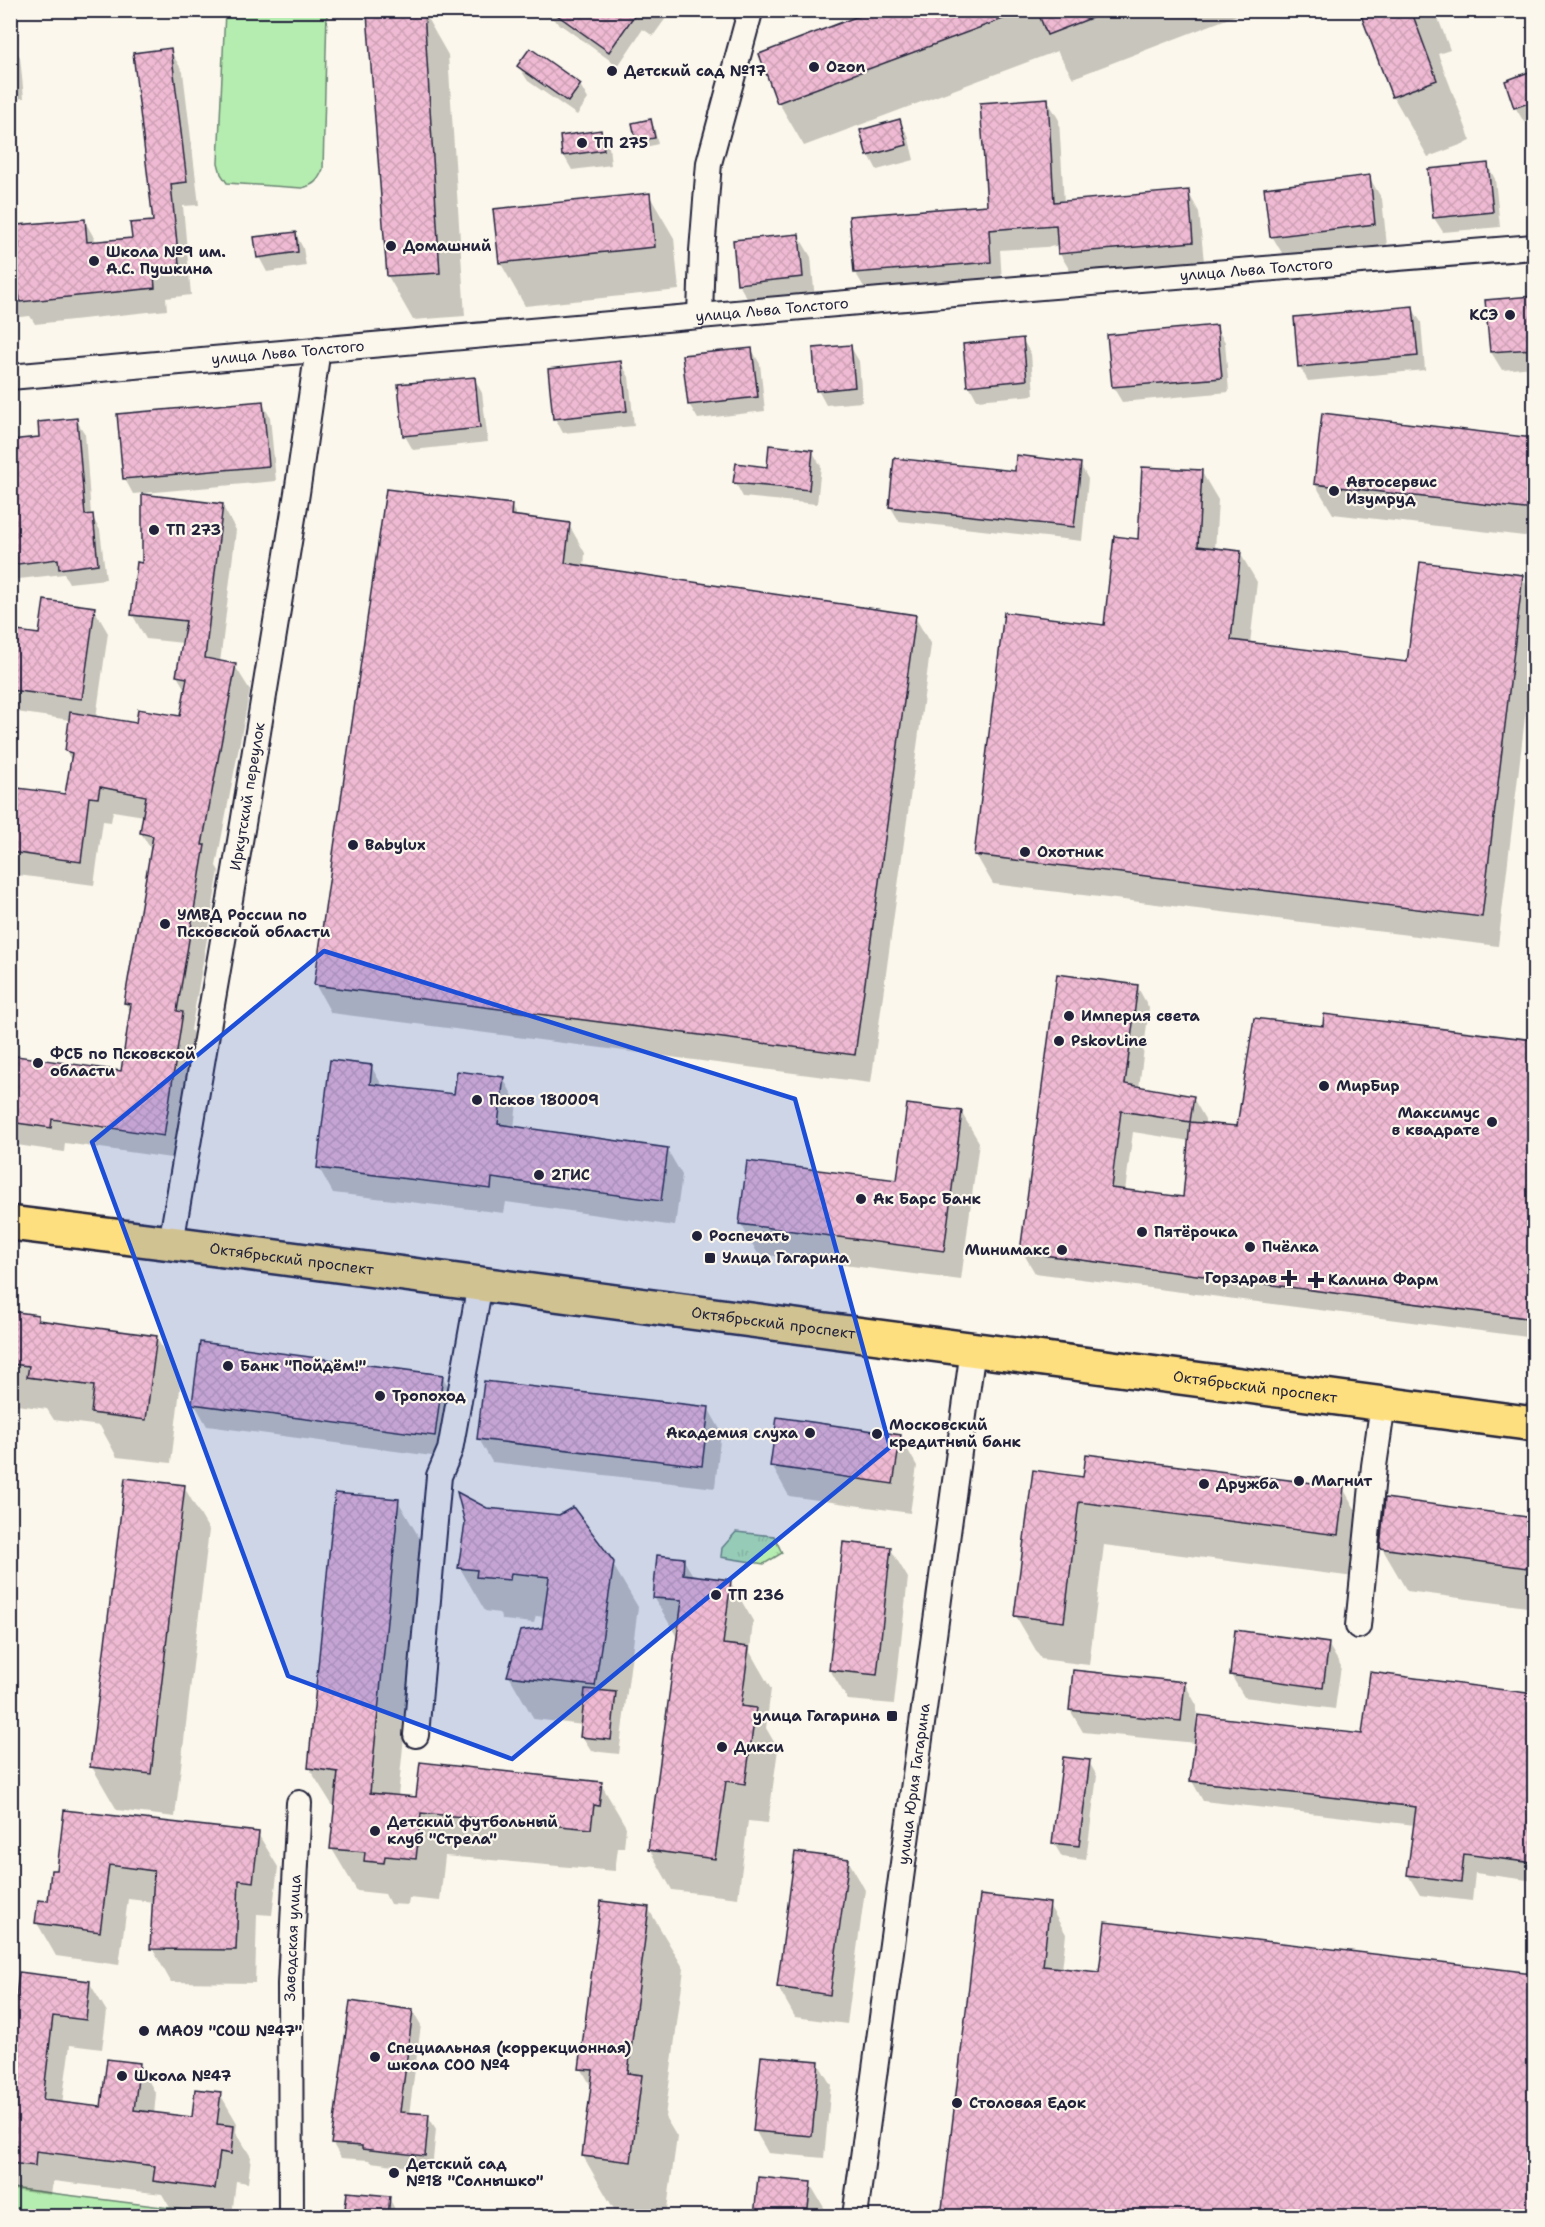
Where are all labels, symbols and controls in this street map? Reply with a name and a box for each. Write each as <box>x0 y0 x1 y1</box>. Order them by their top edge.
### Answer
place label: Ozon <box>826 57 866 77</box>
marker: Ozon <box>807 60 821 74</box>
place label: Детский сад №17 <box>624 61 766 81</box>
marker: Детский сад №17 <box>605 64 619 78</box>
place label: ТП 275 <box>594 133 648 153</box>
marker: ТП 275 <box>575 136 589 150</box>
place label: Домашний <box>403 236 492 256</box>
marker: Домашний <box>384 239 398 253</box>
place label: Школа №9 им. А.С. Пушкина <box>106 242 226 279</box>
street label: улица Льва Толстого <box>1179 253 1334 286</box>
marker: Школа №9 им. А.С. Пушкина <box>87 254 101 268</box>
street label: улица Льва Толстого <box>695 293 849 326</box>
place label: КСЭ <box>1469 305 1498 325</box>
marker: КСЭ <box>1503 308 1517 322</box>
street label: улица Льва Толстого <box>210 336 365 369</box>
place label: Автосервис Изумруд <box>1346 472 1437 509</box>
marker: Автосервис Изумруд <box>1327 484 1341 498</box>
place label: ТП 273 <box>166 520 221 540</box>
marker: ТП 273 <box>147 523 161 537</box>
street label: Иркутский переулок <box>225 721 269 872</box>
place label: Babylux <box>365 835 426 855</box>
marker: Babylux <box>346 838 360 852</box>
place label: Охотник <box>1037 842 1104 862</box>
marker: Охотник <box>1018 845 1032 859</box>
place label: УМВД России по Псковской области <box>177 905 331 942</box>
marker: УМВД России по Псковской области <box>158 917 172 931</box>
place label: Империя света <box>1081 1006 1201 1026</box>
marker: Империя света <box>1062 1009 1076 1023</box>
place label: PskovLine <box>1071 1031 1147 1051</box>
marker: PskovLine <box>1052 1034 1066 1048</box>
place label: ФСБ по Псковской области <box>50 1044 196 1081</box>
marker: ФСБ по Псковской области <box>31 1056 45 1070</box>
place label: МирБир <box>1336 1076 1399 1096</box>
marker: МирБир <box>1317 1079 1331 1093</box>
place label: Псков 180009 <box>489 1090 599 1110</box>
marker: Псков 180009 <box>470 1093 484 1107</box>
place label: Максимус в квадрате <box>1392 1103 1480 1140</box>
marker: Максимус в квадрате <box>1485 1115 1499 1129</box>
place label: 2ГИС <box>551 1165 590 1185</box>
marker: 2ГИС <box>532 1168 546 1182</box>
place label: Ак Барс Банк <box>873 1189 981 1209</box>
marker: Ак Барс Банк <box>854 1192 868 1206</box>
place label: Пятёрочка <box>1154 1222 1238 1242</box>
marker: Пятёрочка <box>1135 1225 1149 1239</box>
place label: Роспечать <box>709 1226 789 1246</box>
marker: Роспечать <box>690 1229 704 1243</box>
place label: Пчёлка <box>1262 1237 1320 1257</box>
street label: Октябрьский проспект <box>208 1238 375 1280</box>
place label: Минимакс <box>964 1240 1050 1260</box>
marker: Пчёлка <box>1243 1240 1257 1254</box>
marker: Минимакс <box>1055 1243 1069 1257</box>
place label: Улица Гагарина <box>722 1248 850 1268</box>
marker: Улица Гагарина <box>703 1251 717 1265</box>
place label: Горздрав <box>1205 1268 1277 1288</box>
place label: Калина Фарм <box>1328 1270 1439 1290</box>
marker: Горздрав <box>1282 1271 1296 1285</box>
marker: Калина Фарм <box>1309 1273 1323 1287</box>
street label: Октябрьский проспект <box>690 1302 857 1344</box>
place label: Банк "Пойдём!" <box>240 1356 367 1376</box>
marker: Банк "Пойдём!" <box>221 1359 235 1373</box>
street label: Октябрьский проспект <box>1172 1366 1339 1408</box>
place label: Тропоход <box>392 1386 466 1406</box>
marker: Тропоход <box>373 1389 387 1403</box>
place label: Московский кредитный банк <box>889 1415 1022 1452</box>
place label: Академия слуха <box>666 1423 799 1443</box>
marker: Академия слуха <box>803 1426 817 1440</box>
marker: Московский кредитный банк <box>870 1427 884 1441</box>
place label: Магнит <box>1311 1471 1372 1491</box>
place label: Дружба <box>1216 1474 1280 1494</box>
marker: Магнит <box>1292 1474 1306 1488</box>
marker: Дружба <box>1197 1477 1211 1491</box>
place label: ТП 236 <box>728 1585 784 1605</box>
marker: ТП 236 <box>709 1588 723 1602</box>
street label: улица Юрия Гагарина <box>893 1701 935 1866</box>
place label: улица Гагарина <box>753 1706 881 1726</box>
marker: улица Гагарина <box>885 1709 899 1723</box>
place label: Дикси <box>734 1737 784 1757</box>
marker: Дикси <box>715 1740 729 1754</box>
place label: Детский футбольный клуб "Стрела" <box>387 1812 558 1849</box>
marker: Детский футбольный клуб "Стрела" <box>368 1824 382 1838</box>
street label: Заводская улица <box>280 1873 305 2002</box>
place label: МАОУ "СОШ №47" <box>156 2021 303 2041</box>
marker: МАОУ "СОШ №47" <box>137 2024 151 2038</box>
place label: Специальная (коррекционная) школа СОО №4 <box>387 2038 631 2075</box>
marker: Специальная (коррекционная) школа СОО №4 <box>368 2050 382 2064</box>
place label: Школа №47 <box>134 2066 232 2086</box>
marker: Школа №47 <box>115 2069 129 2083</box>
place label: Столовая Едок <box>969 2093 1087 2113</box>
marker: Столовая Едок <box>950 2096 964 2110</box>
place label: Детский сад №18 "Солнышко" <box>406 2154 544 2191</box>
marker: Детский сад №18 "Солнышко" <box>387 2166 401 2180</box>

